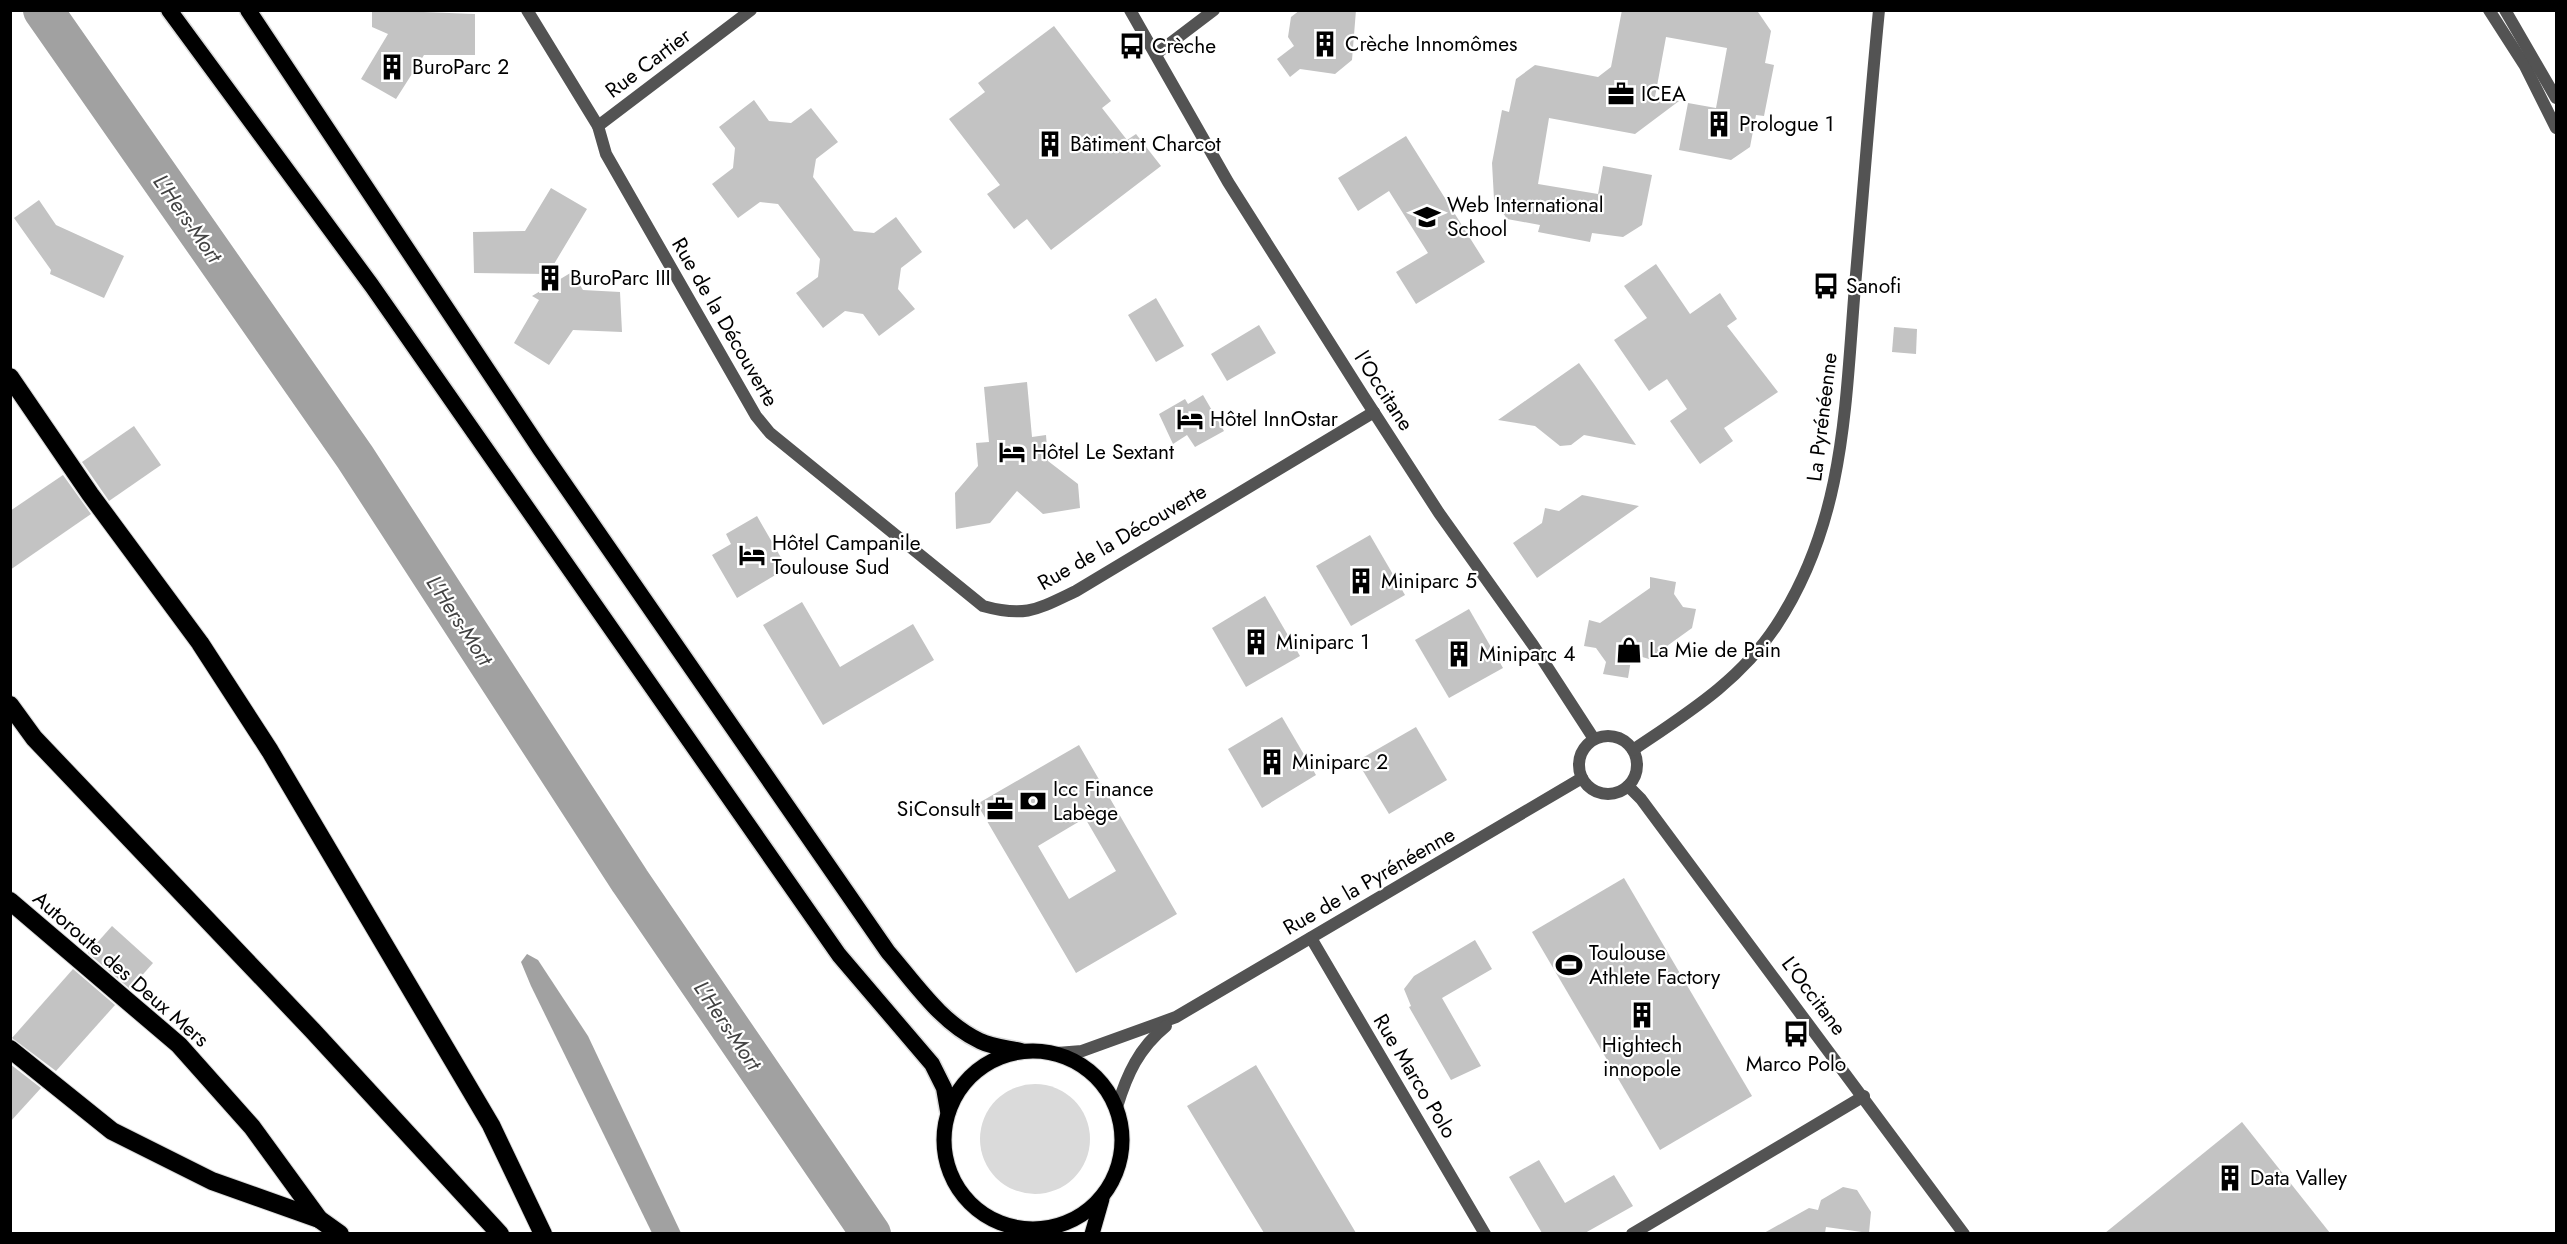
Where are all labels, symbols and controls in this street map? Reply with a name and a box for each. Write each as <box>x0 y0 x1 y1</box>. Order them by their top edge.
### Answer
street label: Rue Cartier <box>599 20 698 105</box>
building icon: Crèche Innomômes <box>1310 29 1340 59</box>
place label: Crèche Innomômes <box>1345 29 1517 59</box>
bus stop icon: Crèche <box>1117 31 1147 61</box>
place label: Crèche <box>1152 31 1216 61</box>
building icon: BuroParc 2 <box>377 52 407 82</box>
place label: BuroParc 2 <box>412 52 509 82</box>
office icon: ICEA <box>1606 79 1636 109</box>
place label: ICEA <box>1641 79 1686 109</box>
building icon: Prologue 1 <box>1704 109 1734 139</box>
place label: Prologue 1 <box>1739 109 1834 139</box>
building icon: Bâtiment Charcot <box>1035 129 1065 159</box>
place label: Bâtiment Charcot <box>1070 129 1221 159</box>
water label: L'Hers-Mort <box>146 167 231 270</box>
place label: Web International School <box>1447 190 1603 244</box>
school or university icon: Web International School <box>1412 202 1442 232</box>
street label: Rue de la Découverte <box>664 232 786 412</box>
building icon: BuroParc III <box>535 263 565 293</box>
place label: BuroParc III <box>570 263 671 293</box>
bus stop icon: Sanofi <box>1811 271 1841 301</box>
place label: Sanofi <box>1846 271 1902 301</box>
street label: l'Occitane <box>1347 345 1421 437</box>
street label: La Pyrénéenne <box>1799 351 1845 483</box>
hotel icon: Hôtel InnOstar <box>1175 404 1205 434</box>
place label: Hôtel InnOstar <box>1210 404 1339 434</box>
hotel icon: Hôtel Le Sextant <box>997 437 1027 467</box>
place label: Hôtel Le Sextant <box>1032 437 1174 467</box>
street label: Rue de la Découverte <box>1032 476 1212 598</box>
place label: Hôtel Campanile Toulouse Sud <box>772 528 921 582</box>
hotel icon: Hôtel Campanile Toulouse Sud <box>737 540 767 570</box>
building icon: Miniparc 5 <box>1346 566 1376 596</box>
place label: Miniparc 5 <box>1381 566 1477 596</box>
water label: L'Hers-Mort <box>419 569 502 673</box>
building icon: Miniparc 1 <box>1241 627 1271 657</box>
place label: Miniparc 1 <box>1276 627 1370 657</box>
shop icon: La Mie de Pain <box>1614 635 1644 665</box>
place label: La Mie de Pain <box>1649 635 1781 665</box>
building icon: Miniparc 4 <box>1444 639 1474 669</box>
place label: Miniparc 4 <box>1479 639 1576 669</box>
building icon: Miniparc 2 <box>1257 747 1287 777</box>
place label: Miniparc 2 <box>1292 747 1388 777</box>
place label: Icc Finance Labège <box>1053 774 1154 828</box>
bank icon: Icc Finance Labège <box>1018 786 1048 816</box>
place label: SiConsult <box>897 794 980 824</box>
office icon: SiConsult <box>985 794 1015 824</box>
street label: Rue de la Pyrénéenne <box>1277 819 1461 943</box>
street label: Autoroute des Deux Mers <box>26 884 216 1054</box>
place label: Toulouse Athlete Factory <box>1589 938 1721 992</box>
sports icon: Toulouse Athlete Factory <box>1554 950 1584 980</box>
street label: L'Occitane <box>1774 950 1854 1042</box>
water label: L'Hers-Mort <box>686 974 771 1078</box>
building icon: Hightech innopole <box>1627 1000 1657 1030</box>
street label: Rue Marco Polo <box>1366 1008 1464 1144</box>
bus stop icon: Marco Polo <box>1781 1019 1811 1049</box>
place label: Hightech innopole <box>1602 1030 1682 1084</box>
place label: Marco Polo <box>1746 1049 1846 1079</box>
building icon: Data Valley <box>2215 1163 2245 1193</box>
place label: Data Valley <box>2250 1163 2348 1193</box>

